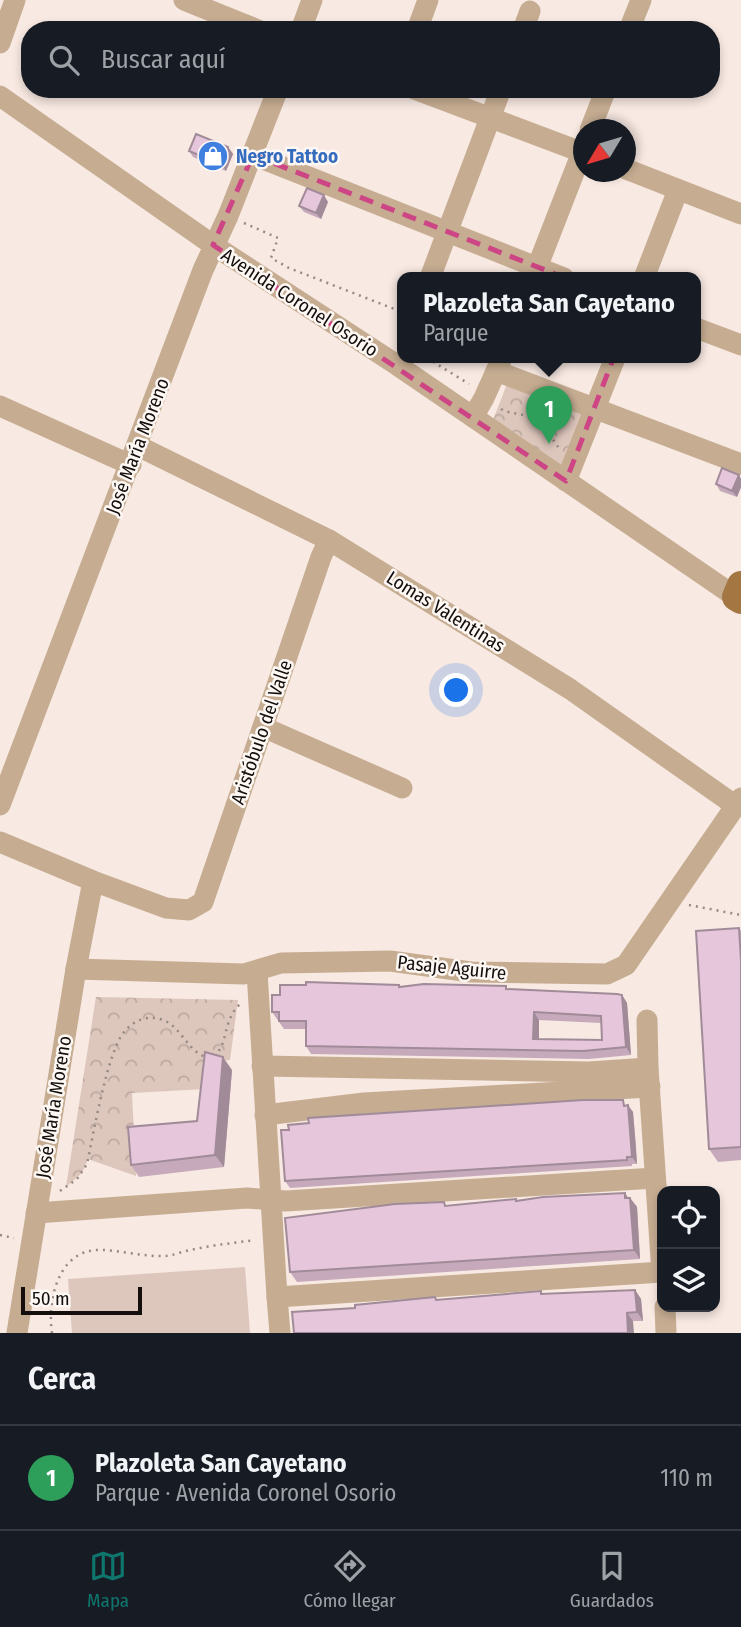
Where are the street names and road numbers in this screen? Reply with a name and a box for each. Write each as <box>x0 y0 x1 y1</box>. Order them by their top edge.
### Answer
street label: Avenida Coronel Osorio <box>217 243 382 362</box>
street label: José María Moreno <box>101 375 174 518</box>
street label: Lomas Valentinas <box>382 566 509 657</box>
street label: Aristóbulo del Valle <box>226 657 297 807</box>
street label: Pasaje Aguirre <box>396 950 508 985</box>
street label: José María Moreno <box>31 1034 76 1180</box>

